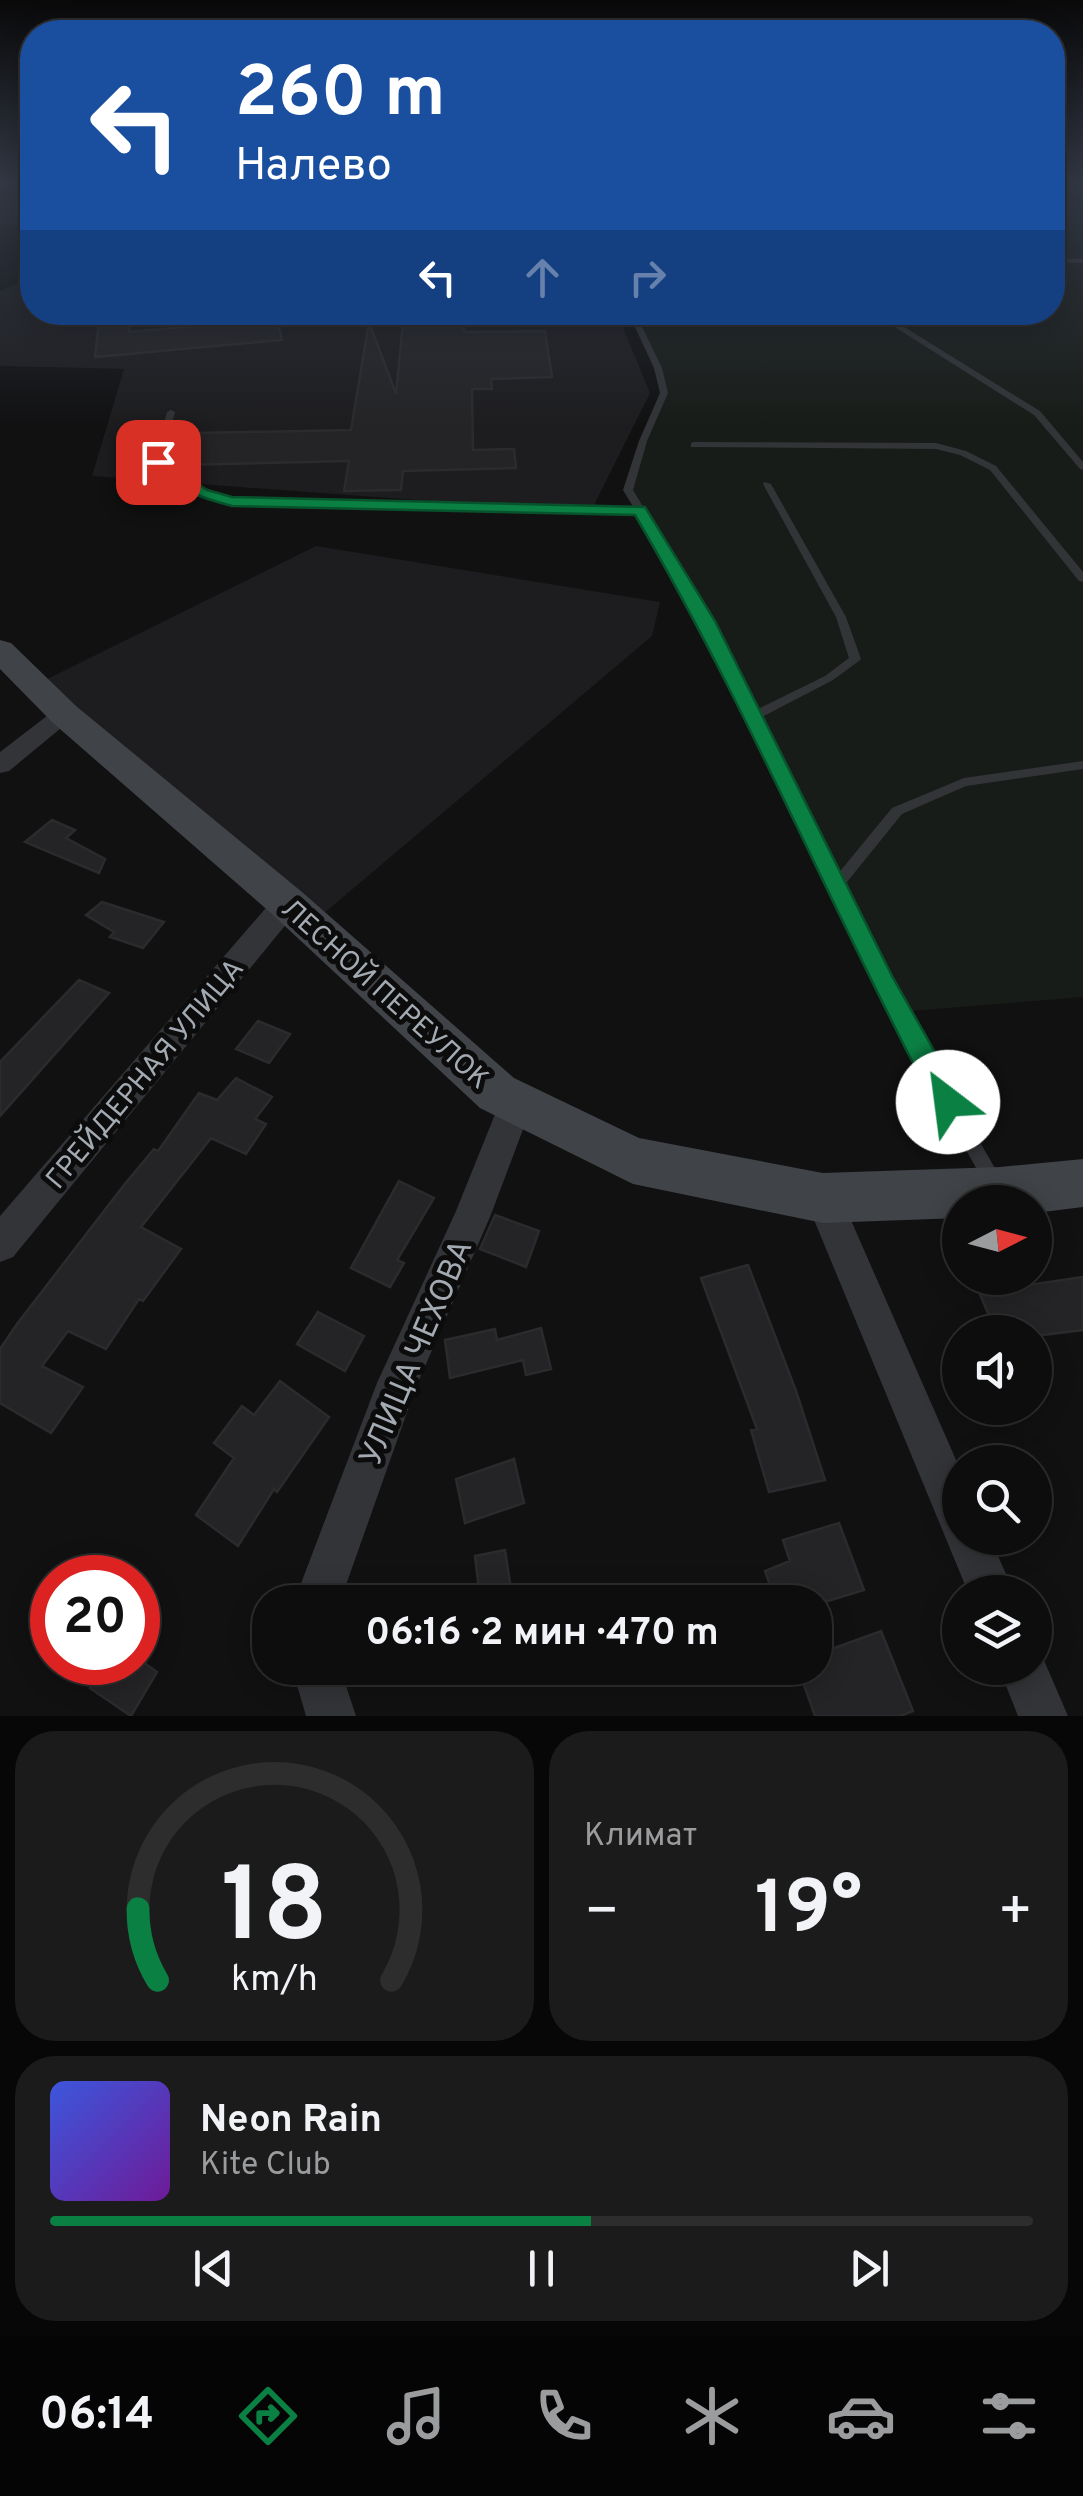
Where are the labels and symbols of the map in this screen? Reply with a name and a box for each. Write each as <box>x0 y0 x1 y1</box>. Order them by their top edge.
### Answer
pin <box>116 420 201 505</box>
street label: ЛЕСНОЙ ПЕРЕУЛОК <box>272 891 497 1098</box>
street label: ГРЕЙДЕРНАЯ УЛИЦА <box>38 951 253 1198</box>
position arrow <box>896 1050 1000 1154</box>
north arrow <box>942 1185 1052 1295</box>
street label: УЛИЦА ЧЕХОВА <box>352 1234 483 1472</box>
speed limit sign: 20 <box>30 1555 160 1685</box>

